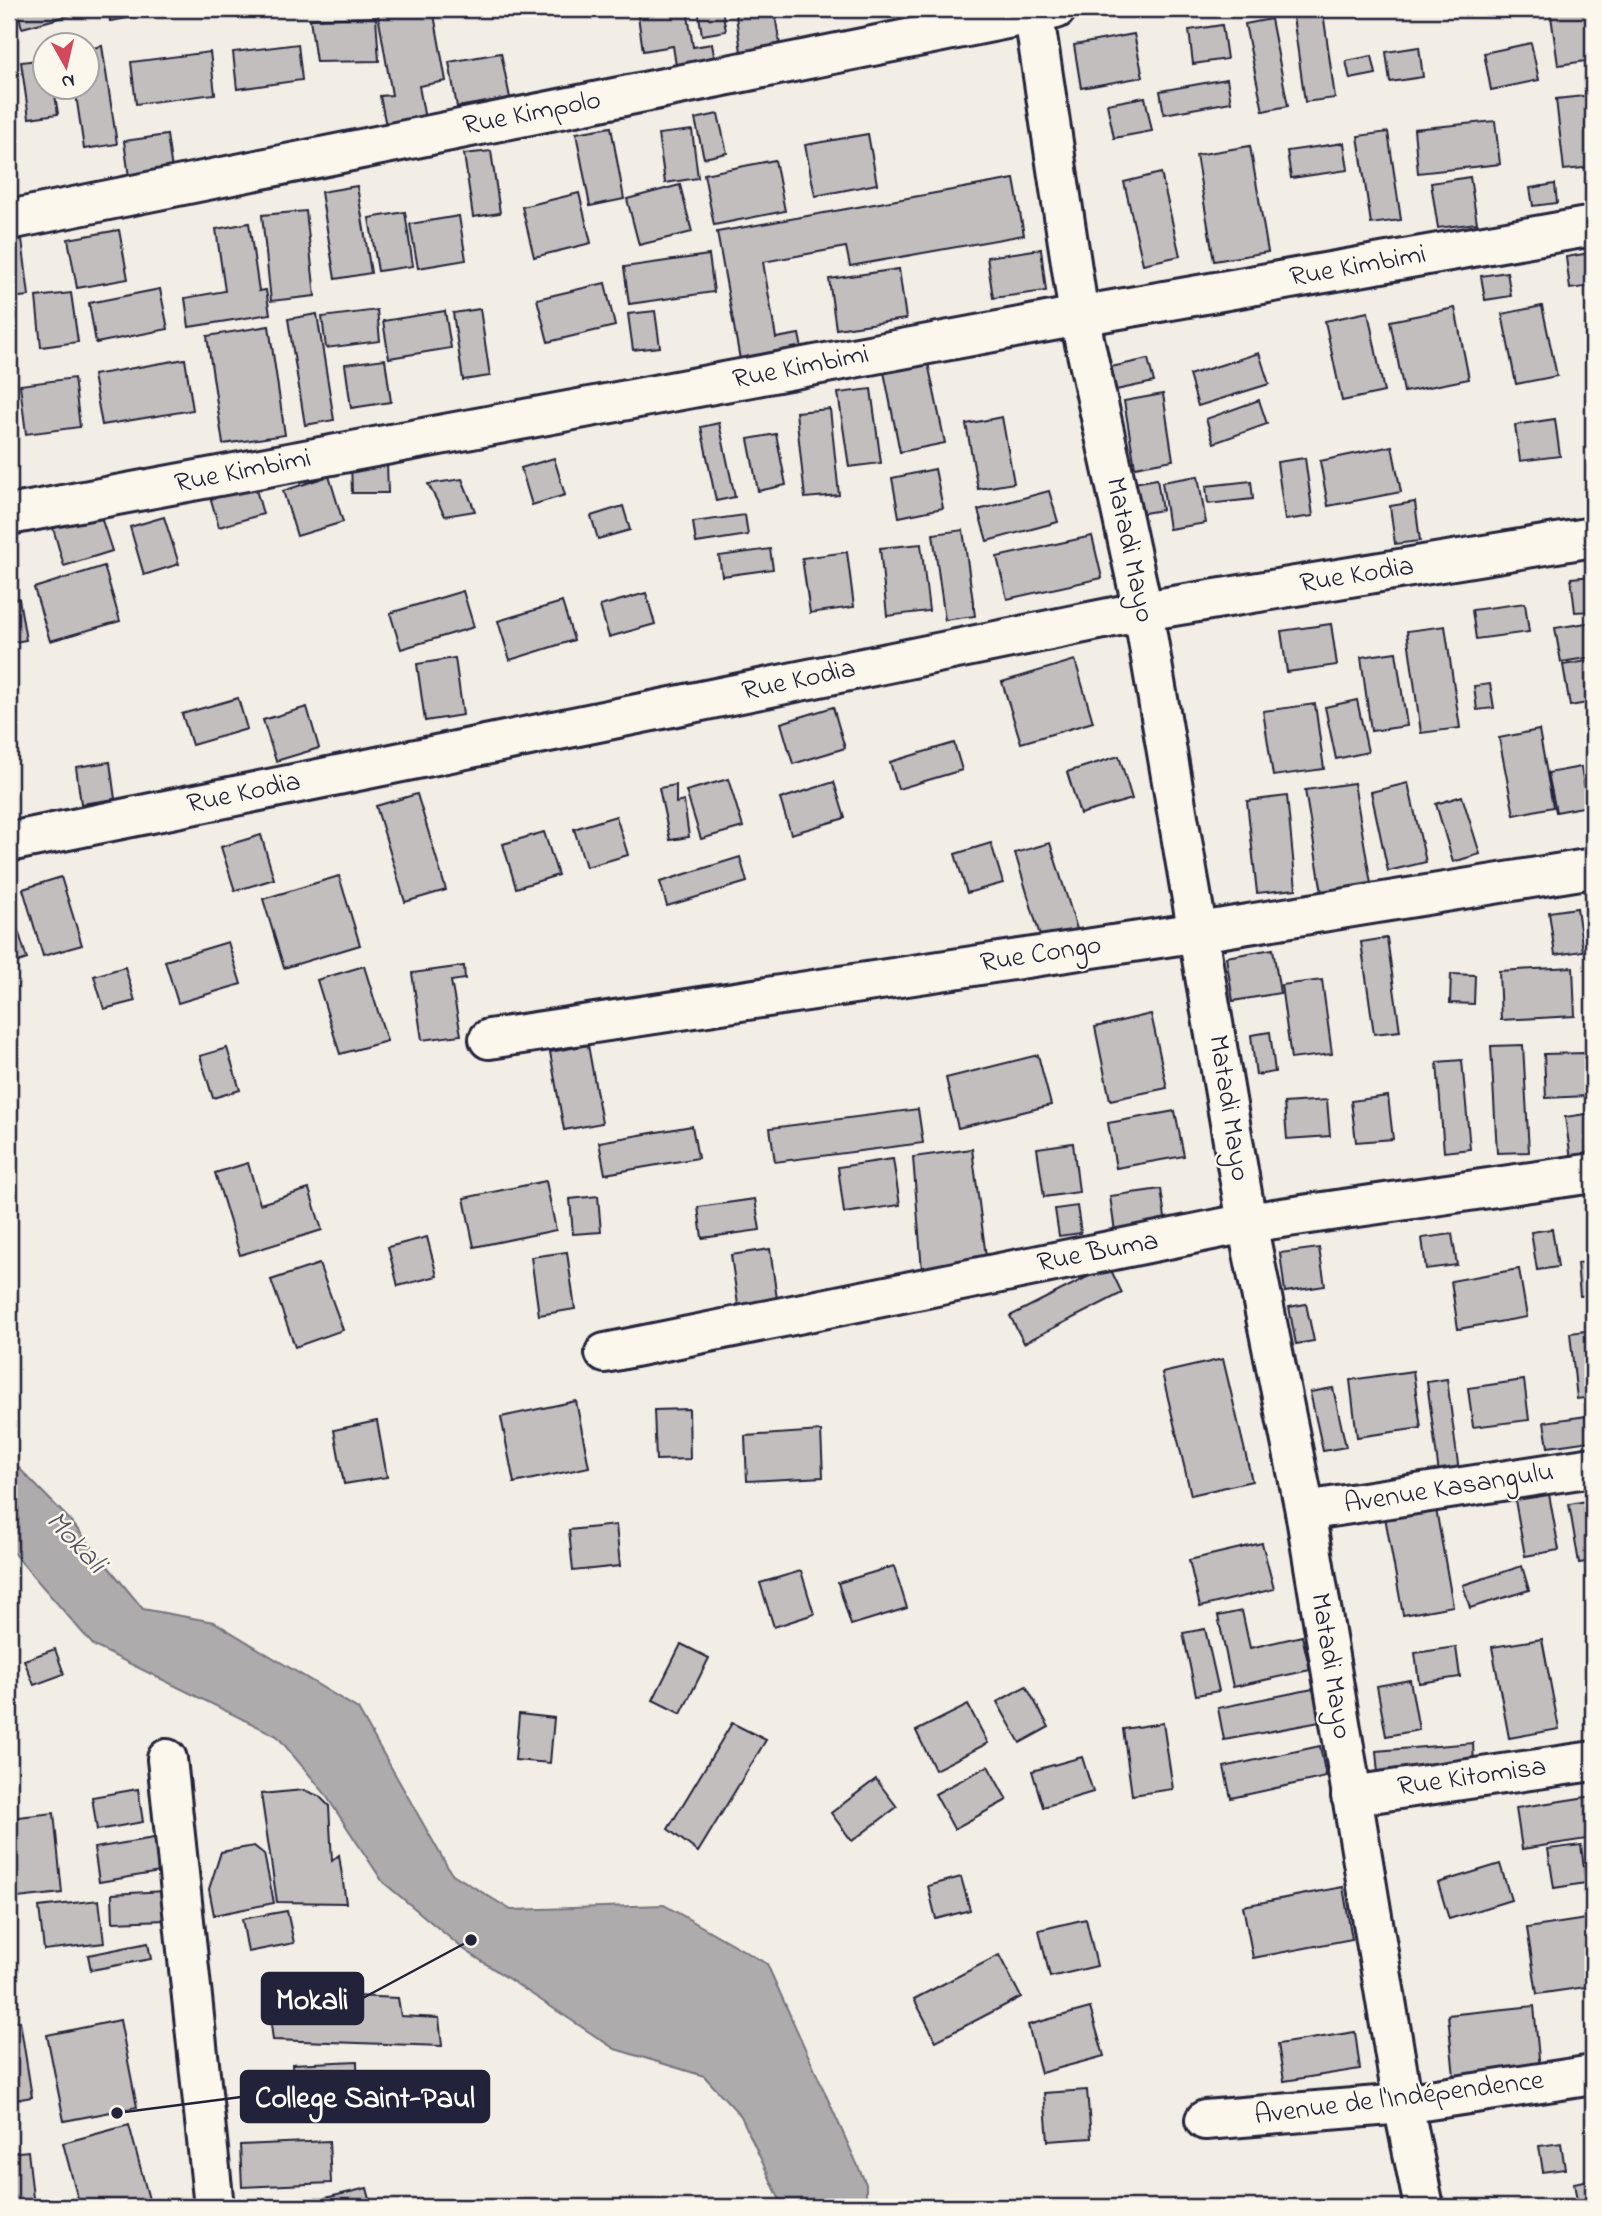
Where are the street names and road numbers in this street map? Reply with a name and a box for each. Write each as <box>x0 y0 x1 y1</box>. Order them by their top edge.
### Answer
street label: Rue Kimpolo <box>460 81 604 147</box>
street label: Rue Kimbimi <box>1287 235 1429 299</box>
street label: Rue Kimbimi <box>729 335 873 401</box>
street label: Rue Kimbimi <box>171 439 315 505</box>
street label: Matadi Mayo <box>1094 474 1164 626</box>
street label: Rue Kodia <box>1297 547 1417 605</box>
street label: Rue Kodia <box>738 649 860 713</box>
street label: Rue Kodia <box>183 762 305 826</box>
street label: Rue Congo <box>978 925 1104 985</box>
street label: Matadi Mayo <box>1196 1032 1260 1184</box>
street label: Rue Buma <box>1034 1221 1162 1285</box>
street label: Avenue Kasangulu <box>1341 1452 1557 1526</box>
street label: Matadi Mayo <box>1298 1590 1362 1742</box>
street label: Rue Kitomisa <box>1395 1747 1549 1809</box>
street label: Avenue de l'Indépendence <box>1252 2061 1546 2137</box>

